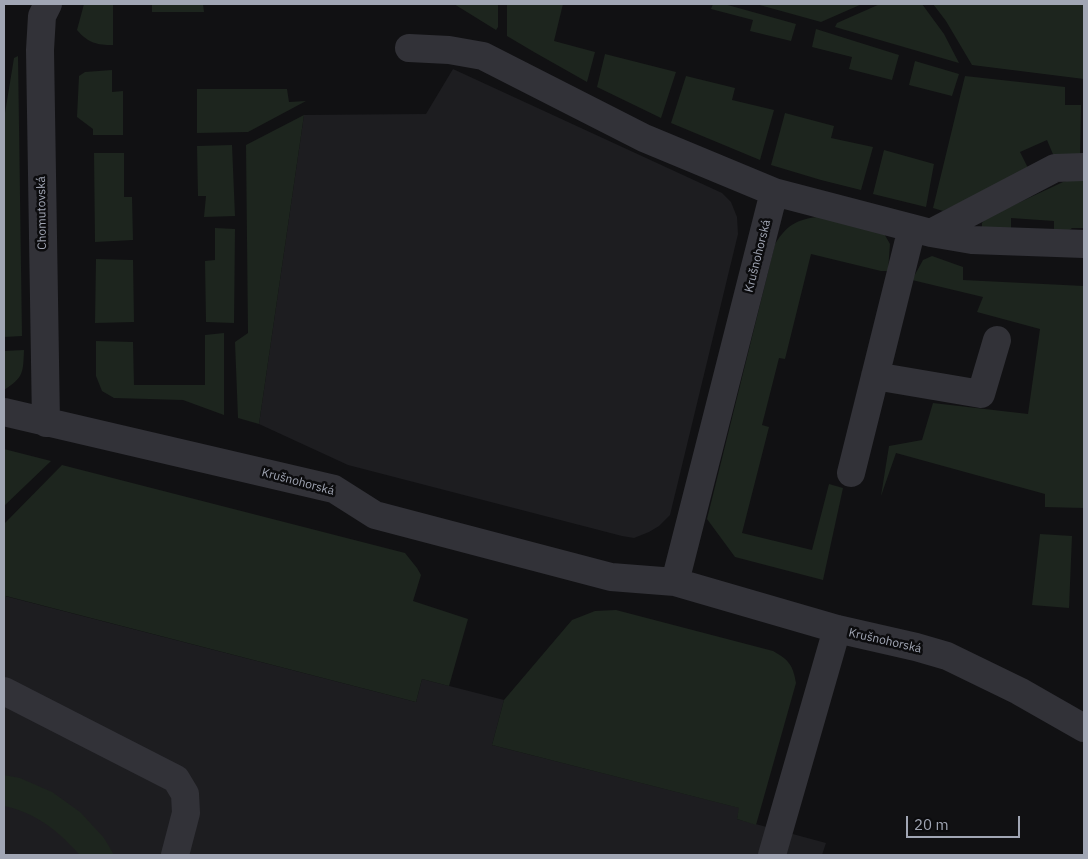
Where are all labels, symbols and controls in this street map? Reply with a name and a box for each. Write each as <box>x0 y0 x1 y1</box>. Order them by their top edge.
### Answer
street label: Chomutovská <box>34 176 50 250</box>
street label: Krušnohorská <box>742 218 774 294</box>
street label: Krušnohorská <box>260 465 336 499</box>
street label: Krušnohorská <box>847 626 923 656</box>
scale bar <box>908 806 1022 838</box>
text: 20 m <box>914 815 949 834</box>

